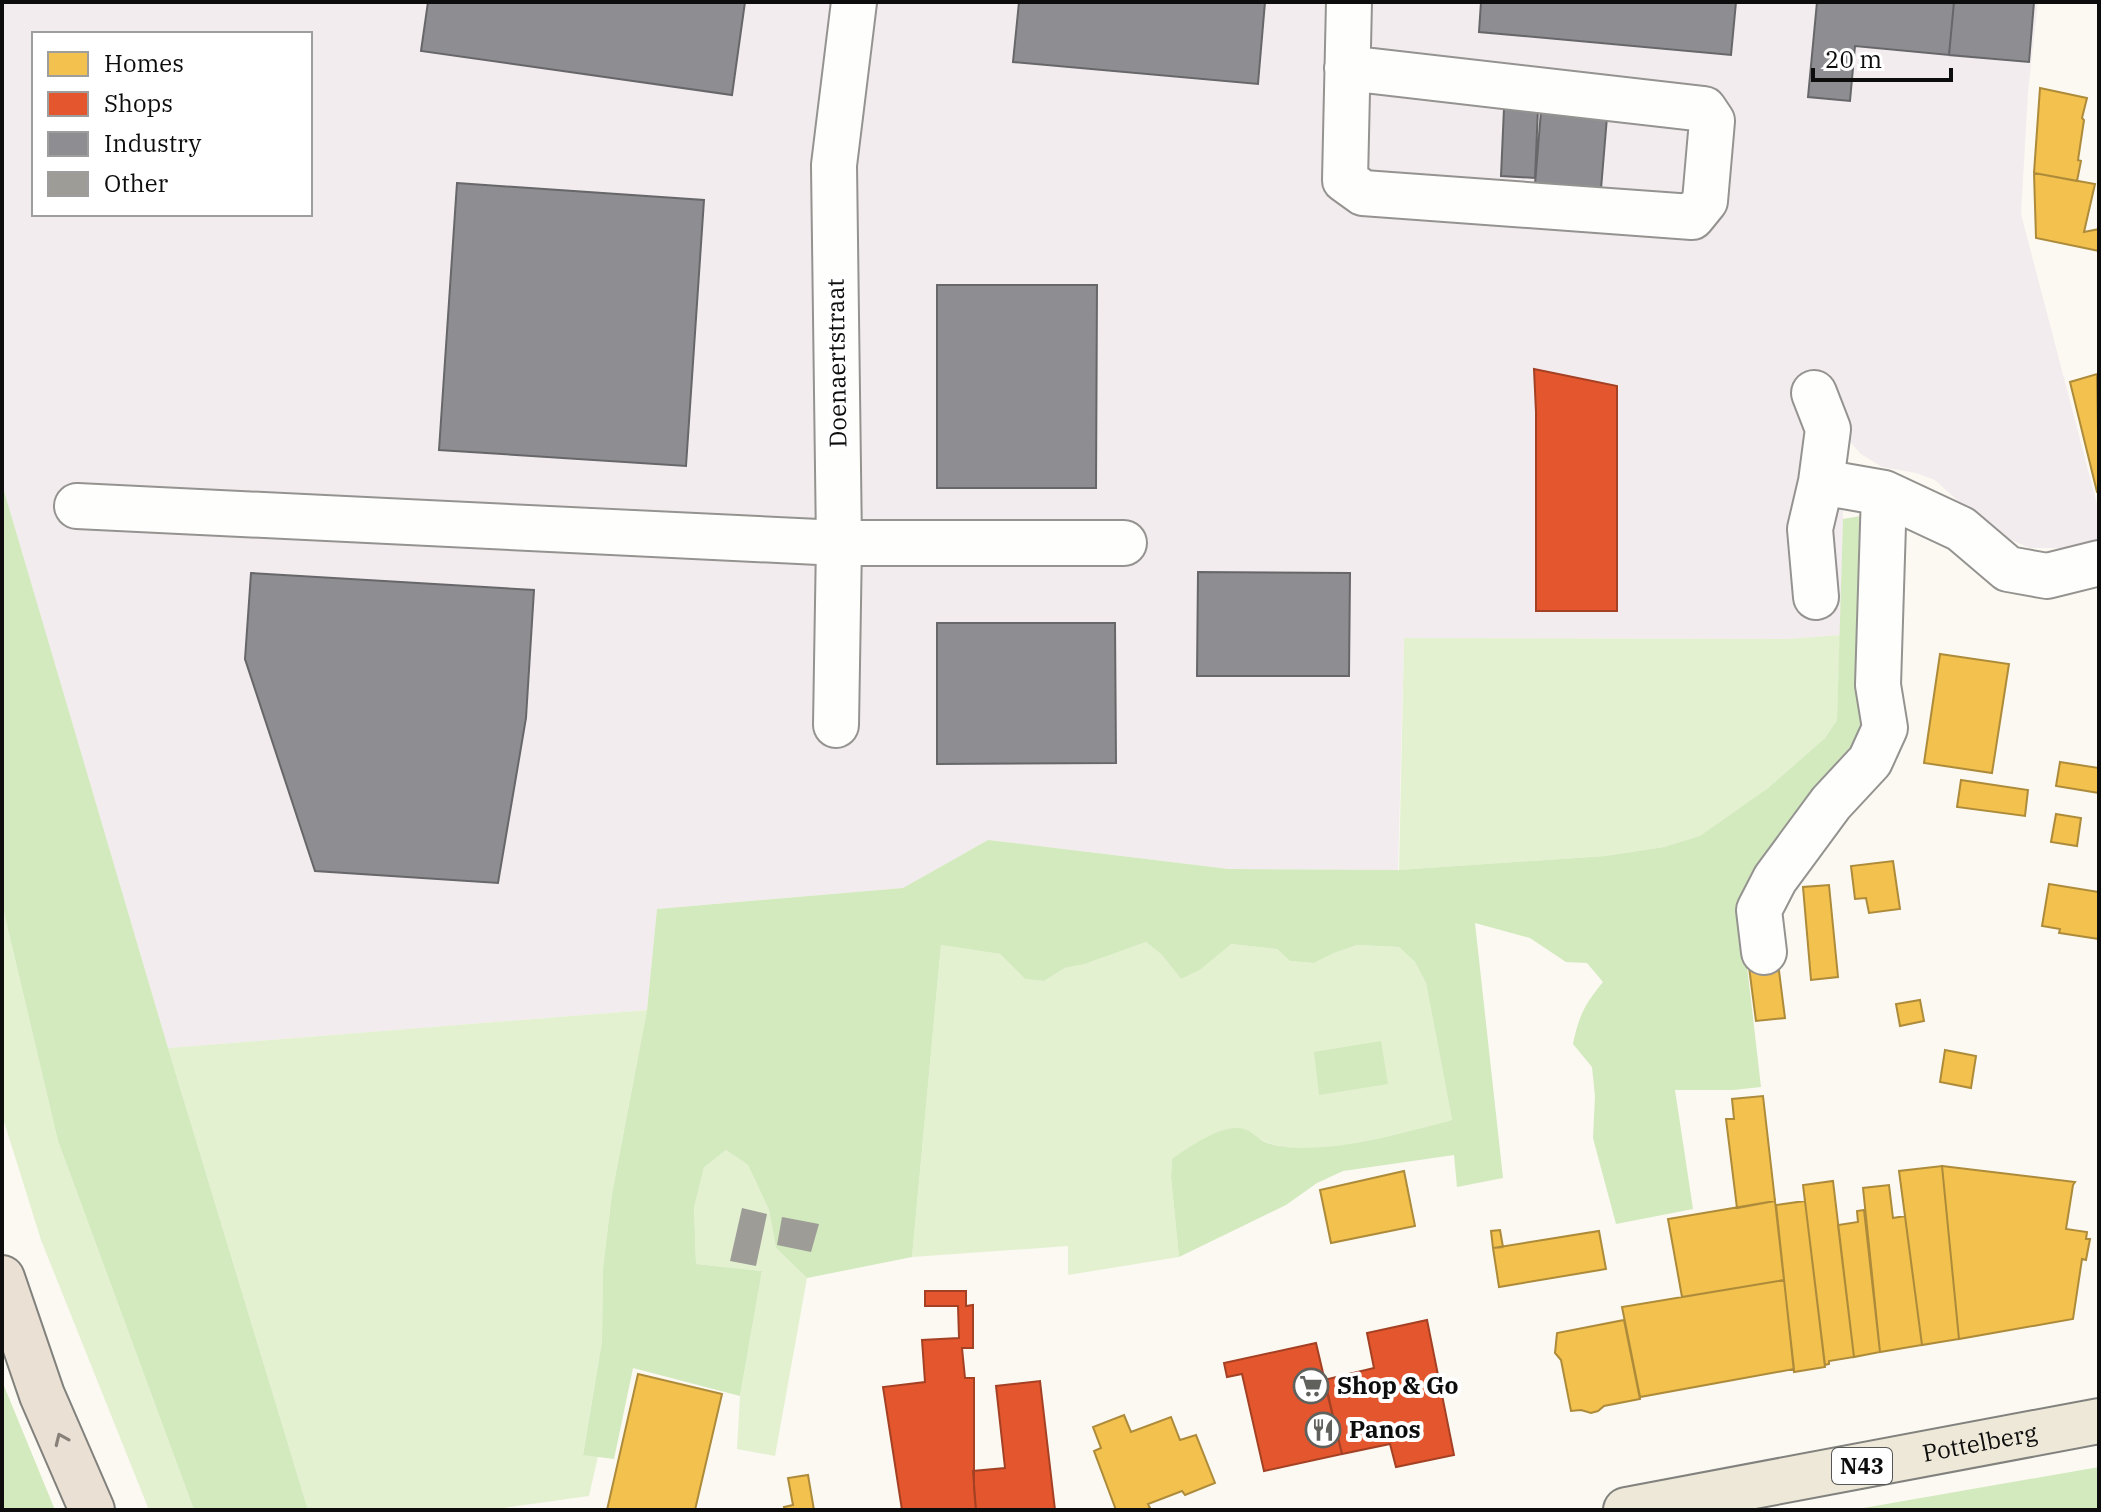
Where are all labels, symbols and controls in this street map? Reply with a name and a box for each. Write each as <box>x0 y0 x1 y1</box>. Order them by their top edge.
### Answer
legend <box>32 32 312 216</box>
scale bar <box>1813 32 1951 82</box>
text: 20 m <box>1825 43 1882 75</box>
text: Homes <box>104 47 184 79</box>
text: Shops <box>104 87 173 119</box>
text: Industry <box>104 127 201 159</box>
text: Other <box>104 167 168 199</box>
street label: Doenaertstraat <box>819 278 853 448</box>
supermarket icon: Shop & Go <box>1292 1367 1330 1405</box>
place label: Shop & Go <box>1337 1369 1459 1401</box>
restaurant icon: Panos <box>1304 1411 1342 1449</box>
place label: Panos <box>1349 1413 1421 1445</box>
street label: Pottelberg <box>1920 1416 2040 1469</box>
one-way arrow <box>54 1432 70 1447</box>
road number: N43 <box>1832 1448 1892 1484</box>

